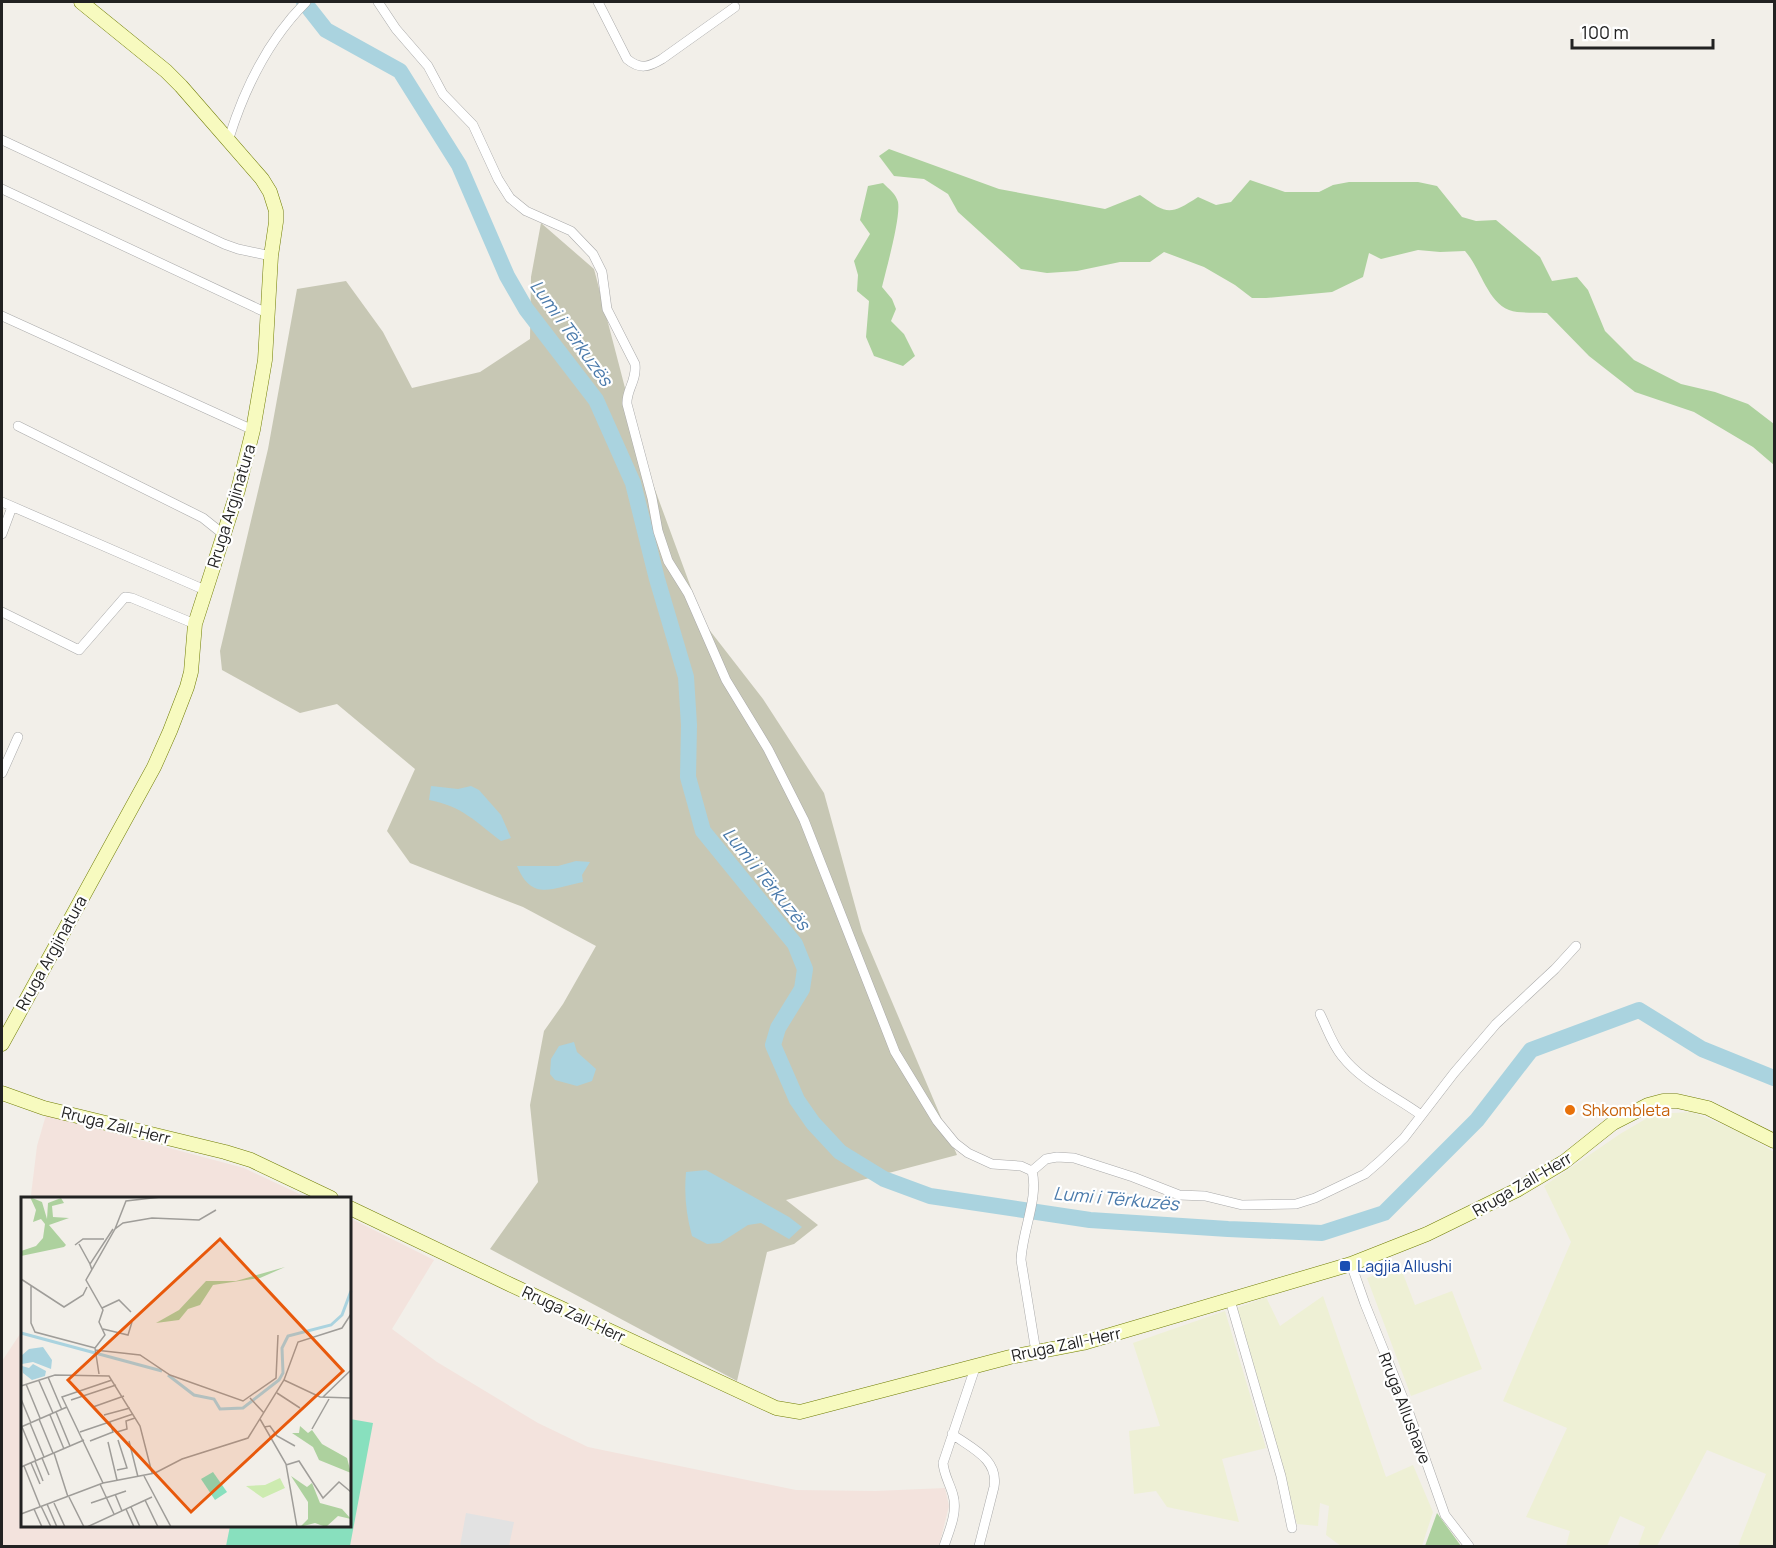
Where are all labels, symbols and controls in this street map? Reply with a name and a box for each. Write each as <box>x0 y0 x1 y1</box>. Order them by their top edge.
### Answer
scale bar <box>1572 12 1713 50</box>
text: 100 m <box>1581 20 1629 44</box>
water label: Lumi i Tërkuzës <box>525 274 619 392</box>
street label: Rruga Argjinatura <box>202 441 260 571</box>
water label: Lumi i Tërkuzës <box>718 822 817 936</box>
street label: Rruga Argjinatura <box>10 892 92 1014</box>
place label: Shkombleta <box>1582 1099 1670 1121</box>
street label: Rruga Zall-Herr <box>59 1101 173 1149</box>
marker: Shkombleta <box>1563 1103 1577 1117</box>
street label: Rruga Zall-Herr <box>1468 1146 1576 1221</box>
water label: Lumi i Tërkuzës <box>1052 1181 1181 1216</box>
inset map <box>21 1197 351 1527</box>
place label: Lagjia Allushi <box>1357 1255 1452 1277</box>
marker: Lagjia Allushi <box>1338 1259 1352 1273</box>
street label: Rruga Zall-Herr <box>519 1280 629 1348</box>
street label: Rruga Zall-Herr <box>1009 1322 1123 1366</box>
street label: Rruga Allushave <box>1374 1349 1436 1467</box>

